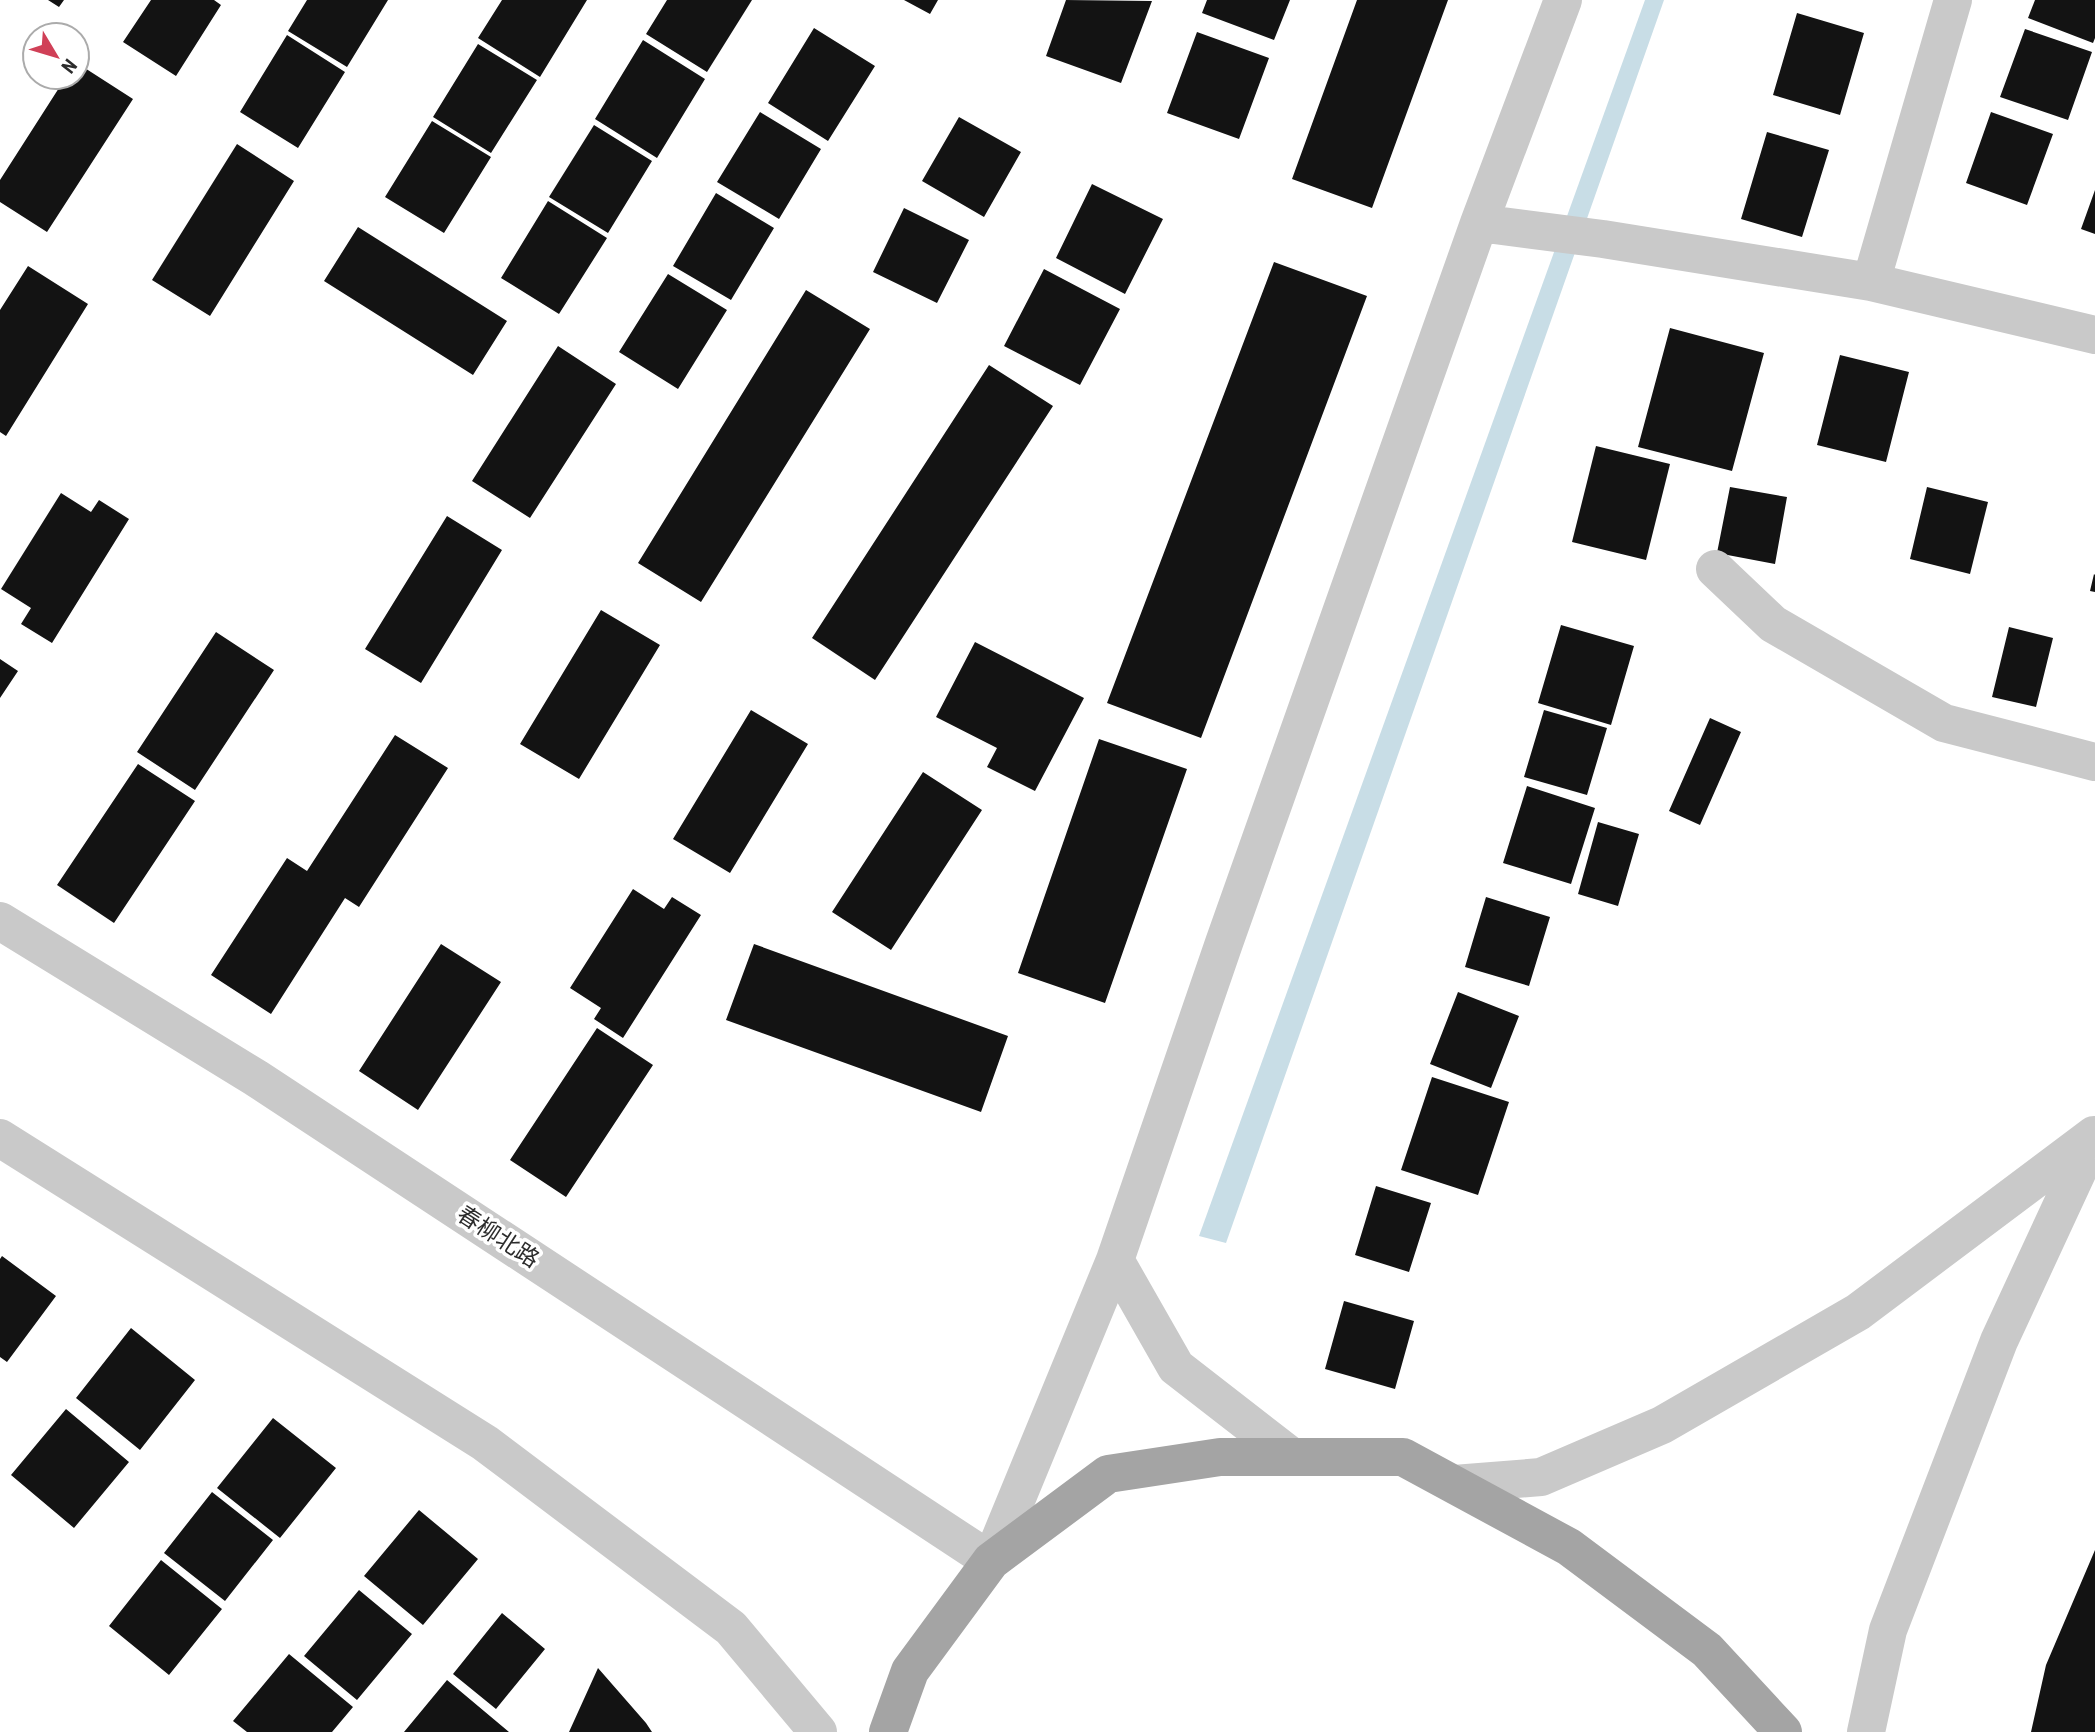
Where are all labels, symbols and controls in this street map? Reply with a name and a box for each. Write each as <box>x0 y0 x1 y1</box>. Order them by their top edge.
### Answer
north arrow <box>21 21 91 91</box>
text: N <box>56 54 82 78</box>
street label: 春柳北路 <box>452 1201 544 1273</box>

